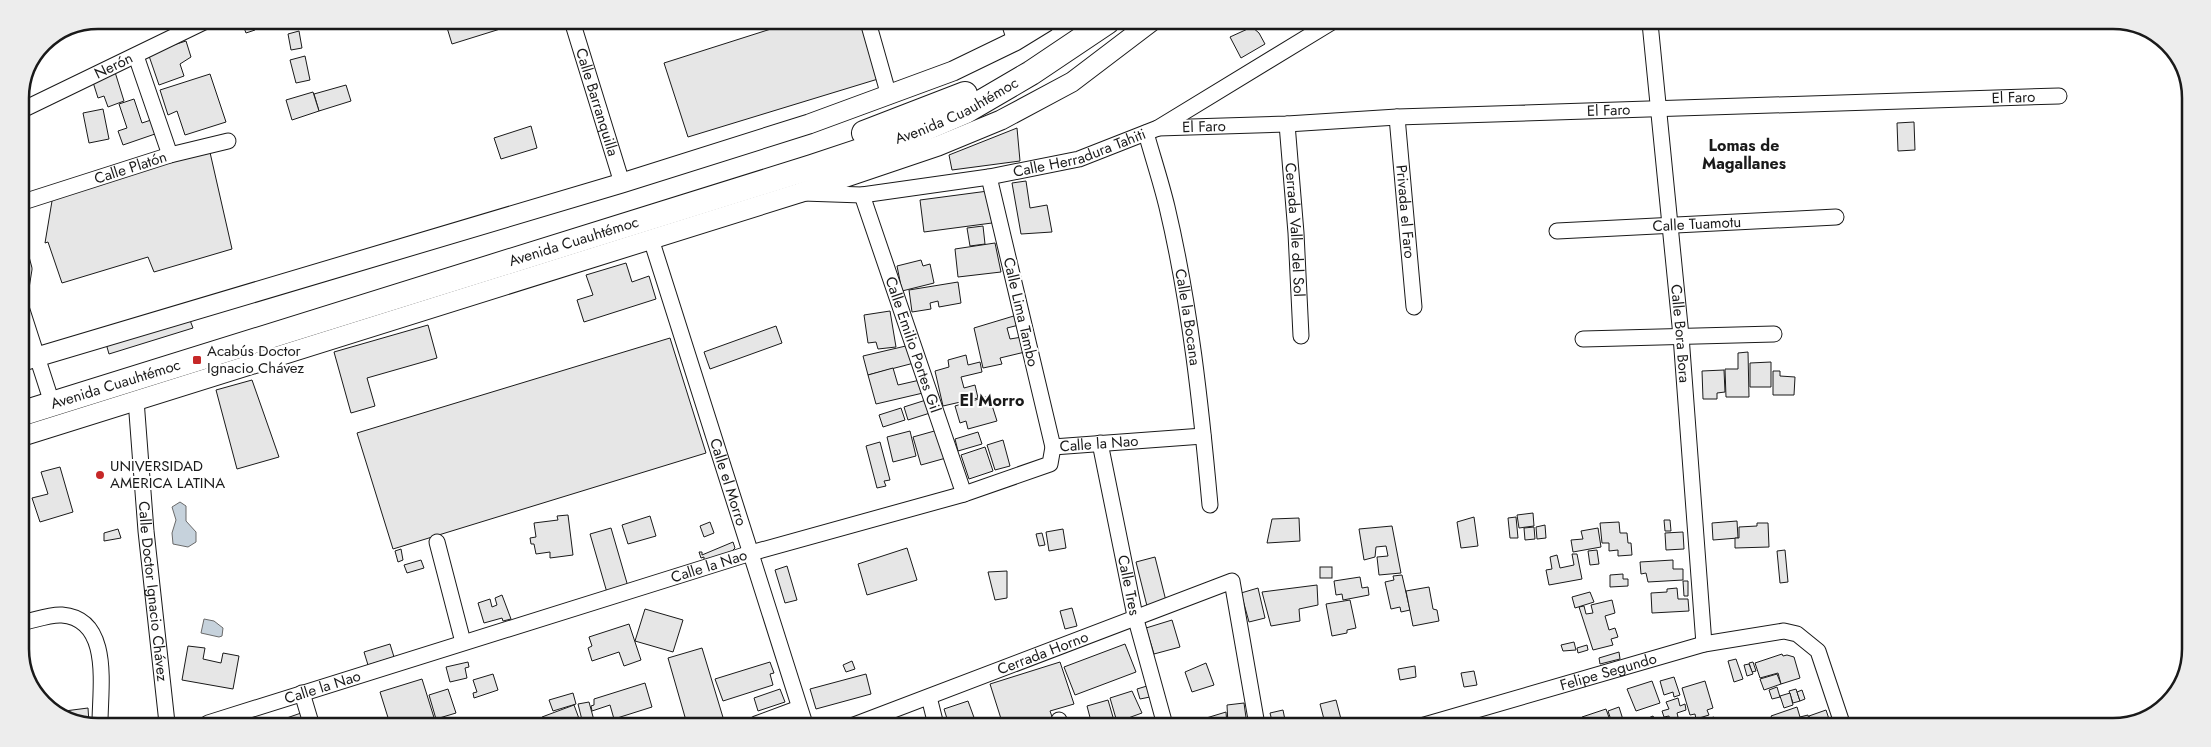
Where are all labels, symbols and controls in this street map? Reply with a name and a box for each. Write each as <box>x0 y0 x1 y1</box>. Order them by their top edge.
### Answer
street label: Calle Barranquilla <box>570 45 624 159</box>
street label: Nerón <box>91 47 137 84</box>
street label: Avenida Cuauhtémoc <box>892 72 1022 150</box>
street label: El Faro <box>1991 86 2036 109</box>
street label: El Faro <box>1586 99 1631 122</box>
street label: El Faro <box>1182 115 1226 138</box>
street label: Calle Herradura Tahiti <box>1011 123 1149 183</box>
district label: Lomas de Magallanes <box>1702 134 1786 175</box>
street label: Calle Platón <box>91 146 170 190</box>
street label: Cerrada Valle del Sol <box>1279 162 1310 297</box>
street label: Privada el Faro <box>1390 164 1421 260</box>
street label: Avenida Cuauhtémoc <box>506 211 641 272</box>
street label: Calle Tuamotu <box>1652 211 1742 237</box>
street label: Calle Lima Tambo <box>998 255 1044 369</box>
street label: Calle la Bocana <box>1169 267 1206 367</box>
street label: Calle Emilio Portes Gil <box>880 273 946 416</box>
street label: Calle Bora Bora <box>1665 283 1695 384</box>
place label: Acabús Doctor Ignacio Chávez <box>207 340 304 379</box>
street label: Avenida Cuauhtémoc <box>48 354 183 415</box>
marker: Acabús Doctor Ignacio Chávez <box>191 354 203 366</box>
district label: El Morro <box>960 389 1024 412</box>
street label: Calle la Nao <box>1059 430 1139 457</box>
street label: Calle el Morro <box>704 435 752 529</box>
place label: UNIVERSIDAD AMERICA LATINA <box>110 455 225 494</box>
marker: UNIVERSIDAD AMERICA LATINA <box>94 469 106 481</box>
street label: Calle Doctor Ignacio Chávez <box>133 500 173 683</box>
street label: Calle la Nao <box>668 544 750 588</box>
street label: Calle Tres <box>1112 553 1146 617</box>
street label: Cerrada Horno <box>994 626 1092 680</box>
street label: Felipe Segundo <box>1557 647 1659 696</box>
street label: Calle la Nao <box>282 665 363 709</box>

